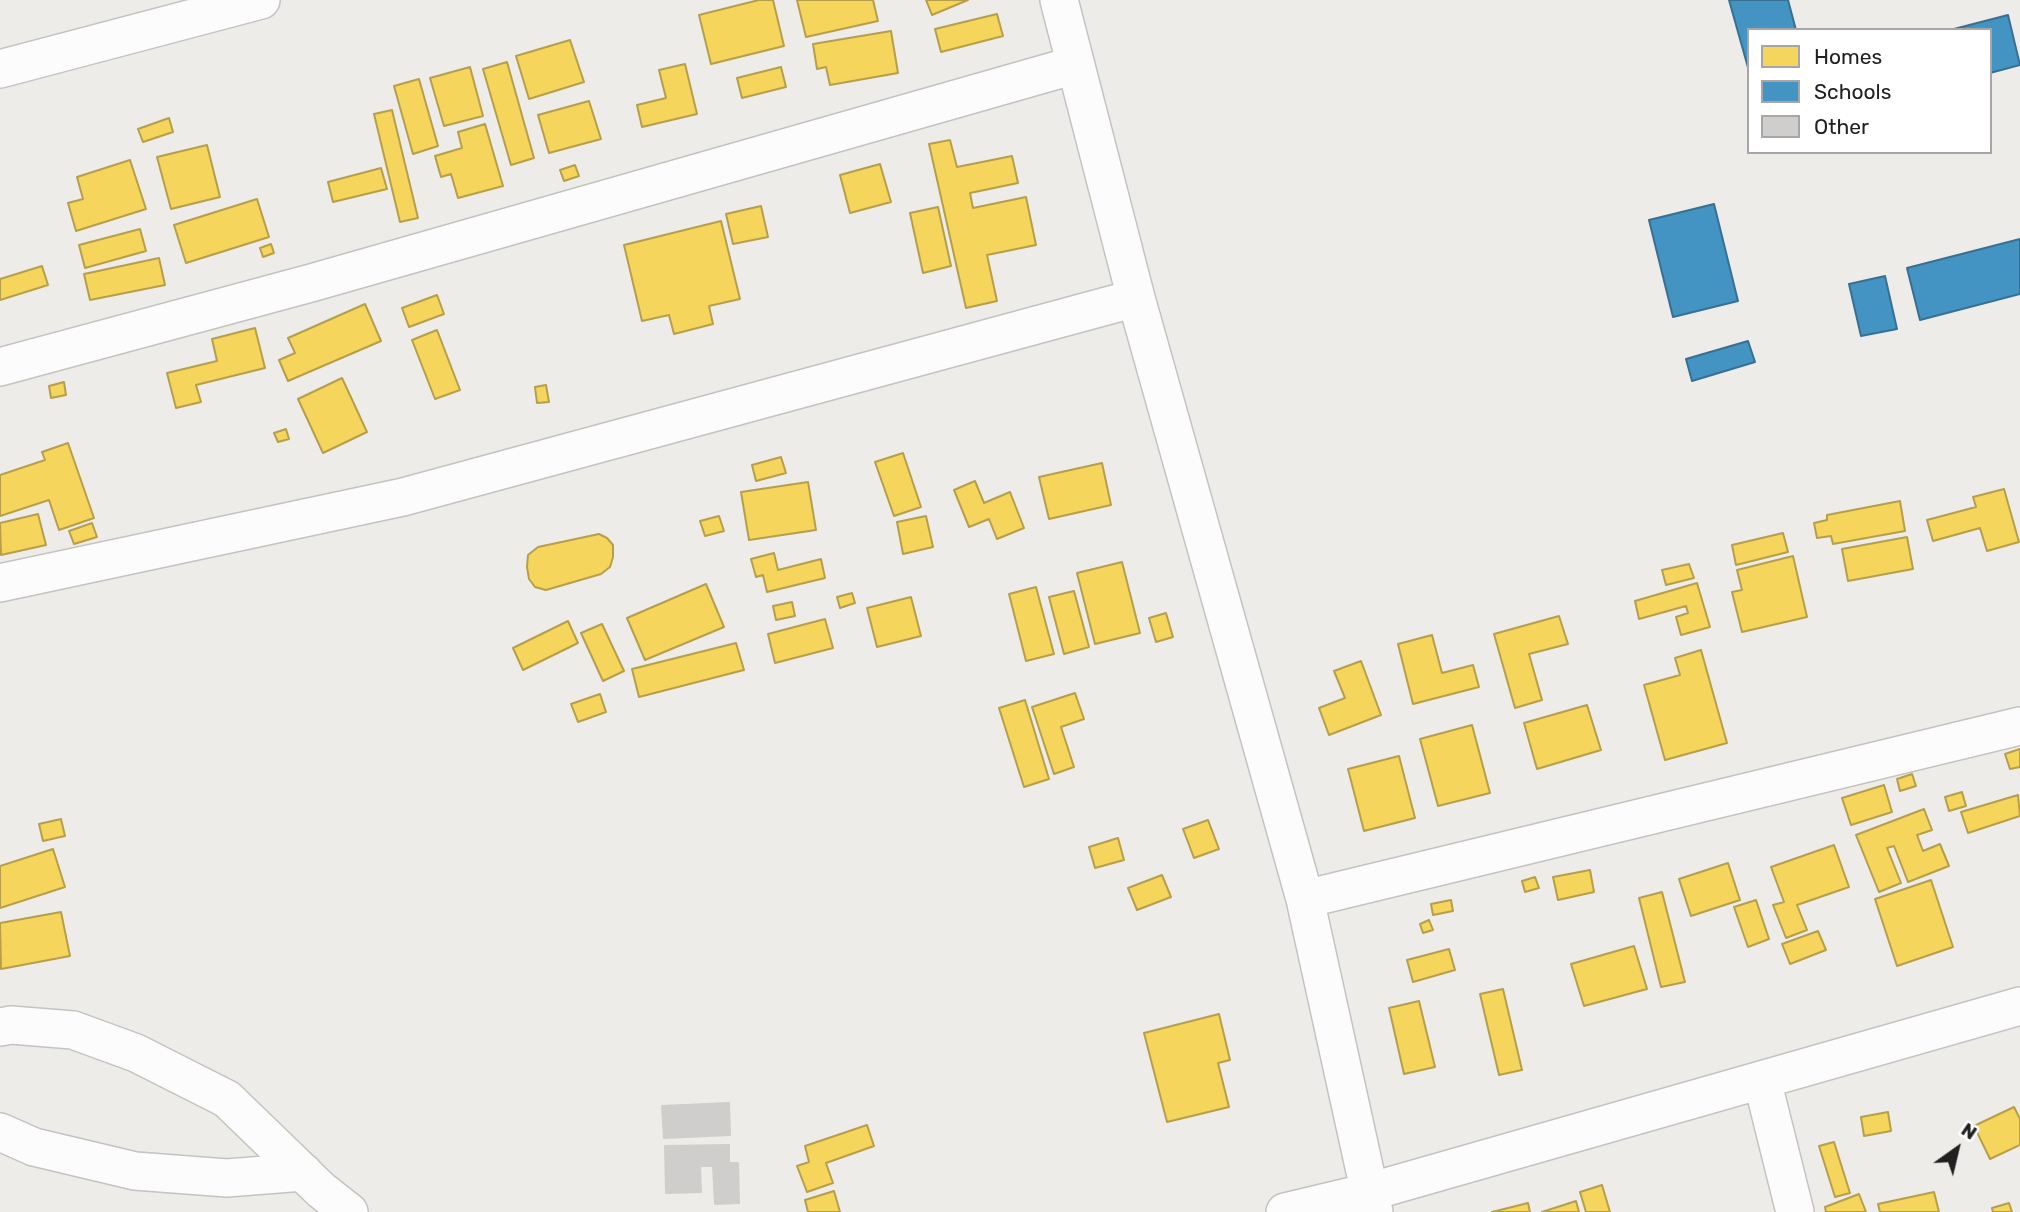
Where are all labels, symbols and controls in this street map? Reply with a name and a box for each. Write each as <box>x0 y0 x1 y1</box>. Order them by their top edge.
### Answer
legend <box>1747 28 1992 154</box>
text: Homes <box>1814 44 1882 69</box>
text: Schools <box>1814 79 1891 104</box>
text: Other <box>1814 114 1869 139</box>
north arrow <box>1922 1114 1992 1184</box>
text: N <box>1957 1118 1981 1145</box>

